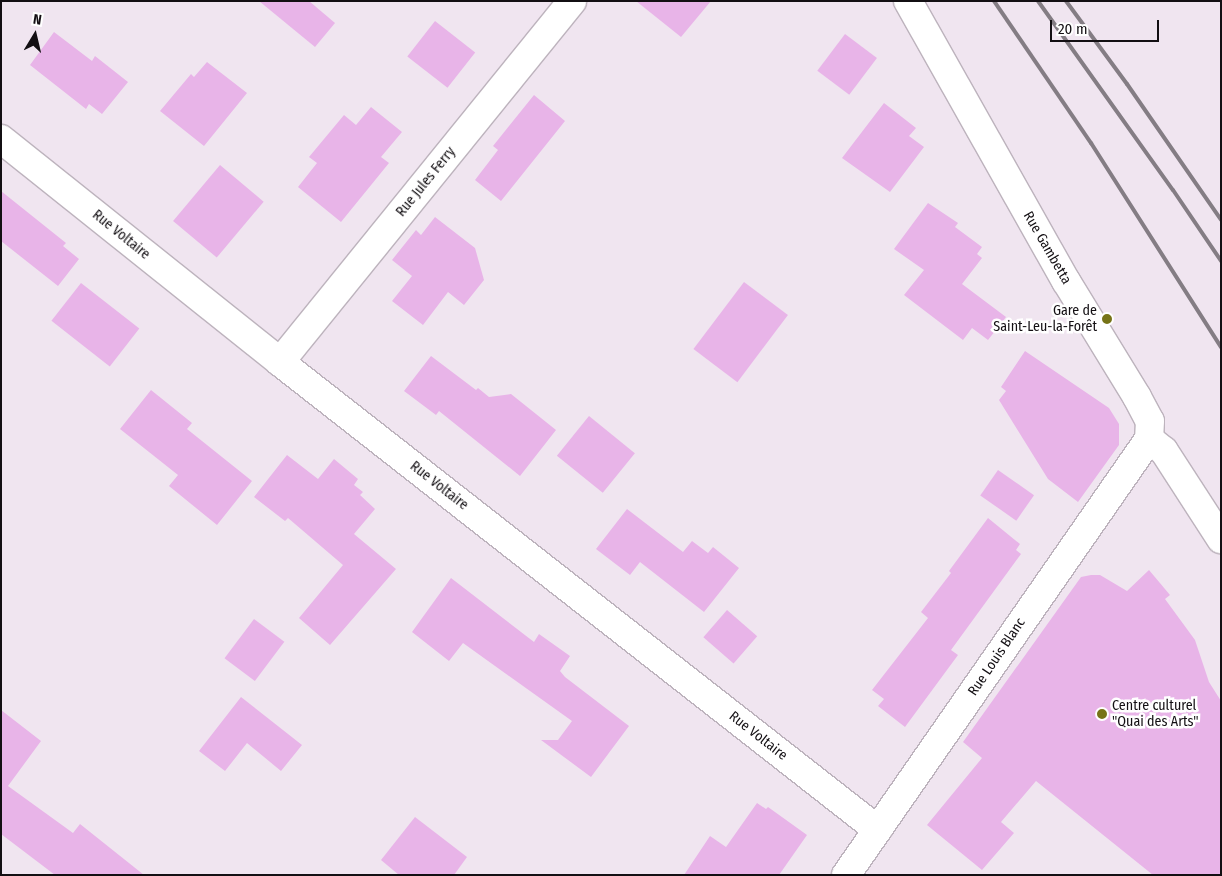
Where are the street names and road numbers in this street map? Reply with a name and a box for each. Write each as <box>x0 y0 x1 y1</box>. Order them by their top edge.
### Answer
street label: Rue Jules Ferry <box>393 144 459 220</box>
street label: Rue Voltaire <box>89 207 153 263</box>
street label: Rue Gambetta <box>1019 209 1075 287</box>
street label: Rue Voltaire <box>407 458 471 514</box>
street label: Rue Louis Blanc <box>965 615 1029 699</box>
street label: Rue Voltaire <box>726 708 790 764</box>

